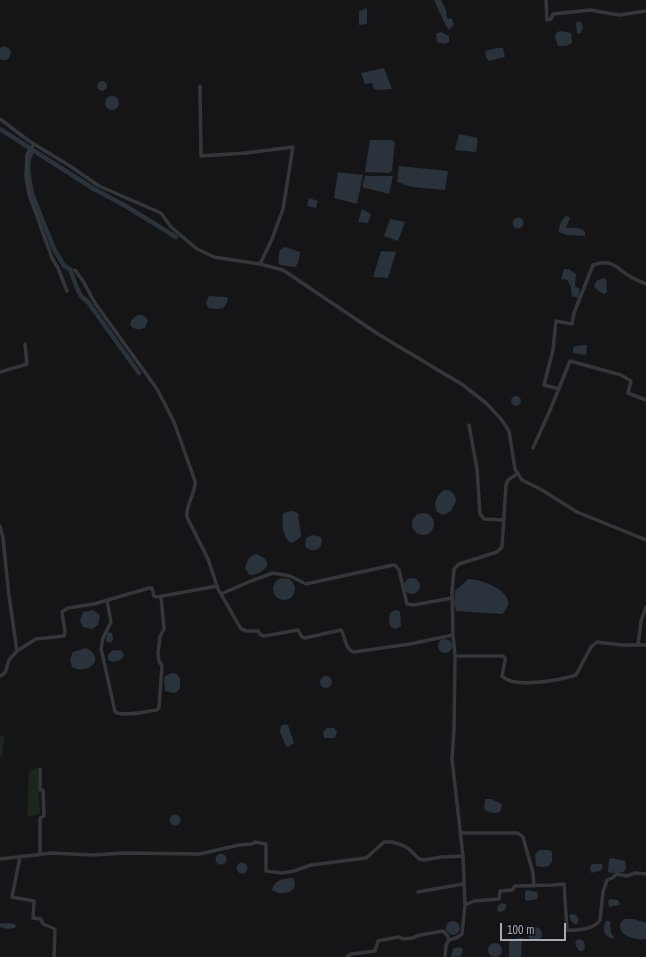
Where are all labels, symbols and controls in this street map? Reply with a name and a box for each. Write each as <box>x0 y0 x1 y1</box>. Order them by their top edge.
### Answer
scale bar <box>502 915 568 941</box>
text: 100 m <box>507 922 534 938</box>

